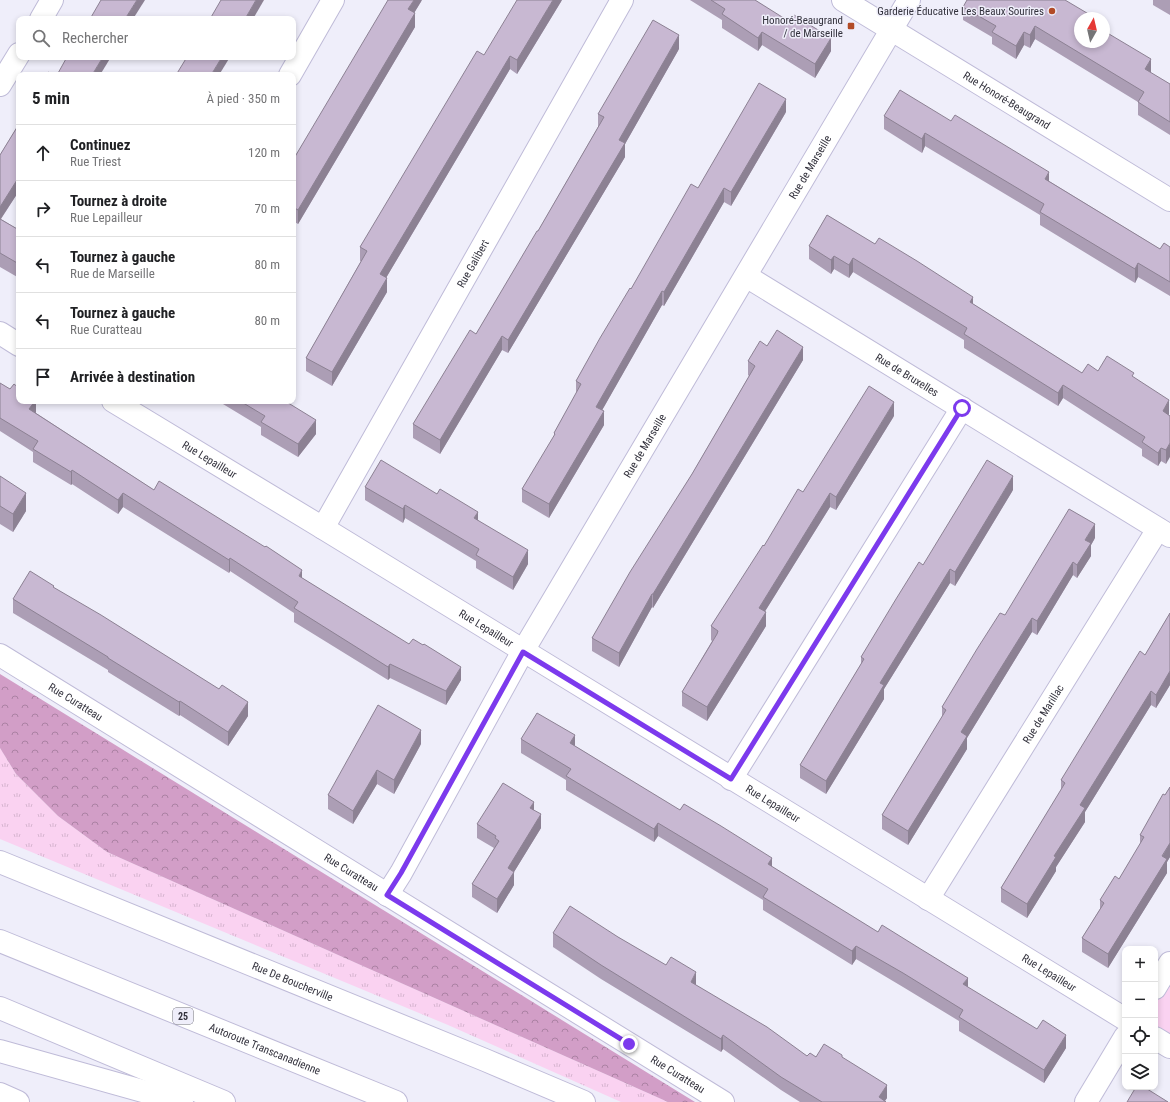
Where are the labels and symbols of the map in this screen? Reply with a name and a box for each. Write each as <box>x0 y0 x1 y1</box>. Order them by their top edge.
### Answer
place label: Garderie Éducative Les Beaux Sourires <box>877 5 1044 18</box>
marker: Garderie Éducative Les Beaux Sourires <box>1047 6 1057 16</box>
north arrow <box>1074 12 1110 48</box>
place label: Honoré-Beaugrand / de Marseille <box>762 14 843 40</box>
marker: Honoré-Beaugrand / de Marseille <box>846 21 856 31</box>
street label: Rue Honoré-Beaugrand <box>961 69 1052 132</box>
street label: Rue de Marseille <box>786 133 834 202</box>
street label: Rue Galibert <box>454 237 492 290</box>
street label: Rue de Bruxelles <box>873 351 941 400</box>
route start <box>953 399 971 417</box>
street label: Rue de Marseille <box>621 412 669 480</box>
street label: Rue Lepailleur <box>180 438 240 482</box>
street label: Rue Lepailleur <box>457 607 516 650</box>
street label: Rue Curatteau <box>46 681 105 724</box>
street label: Rue de Marillac <box>1020 682 1067 746</box>
street label: Rue Lepailleur <box>743 782 803 826</box>
street label: Rue Curatteau <box>322 851 380 894</box>
street label: Rue Lepailleur <box>1019 951 1079 995</box>
street label: Rue De Boucherville <box>250 960 335 1004</box>
road number: 25 <box>173 1008 193 1024</box>
street label: Autoroute Transcanadienne <box>207 1021 322 1078</box>
route end <box>620 1035 638 1053</box>
street label: Rue Curatteau <box>648 1053 707 1096</box>

